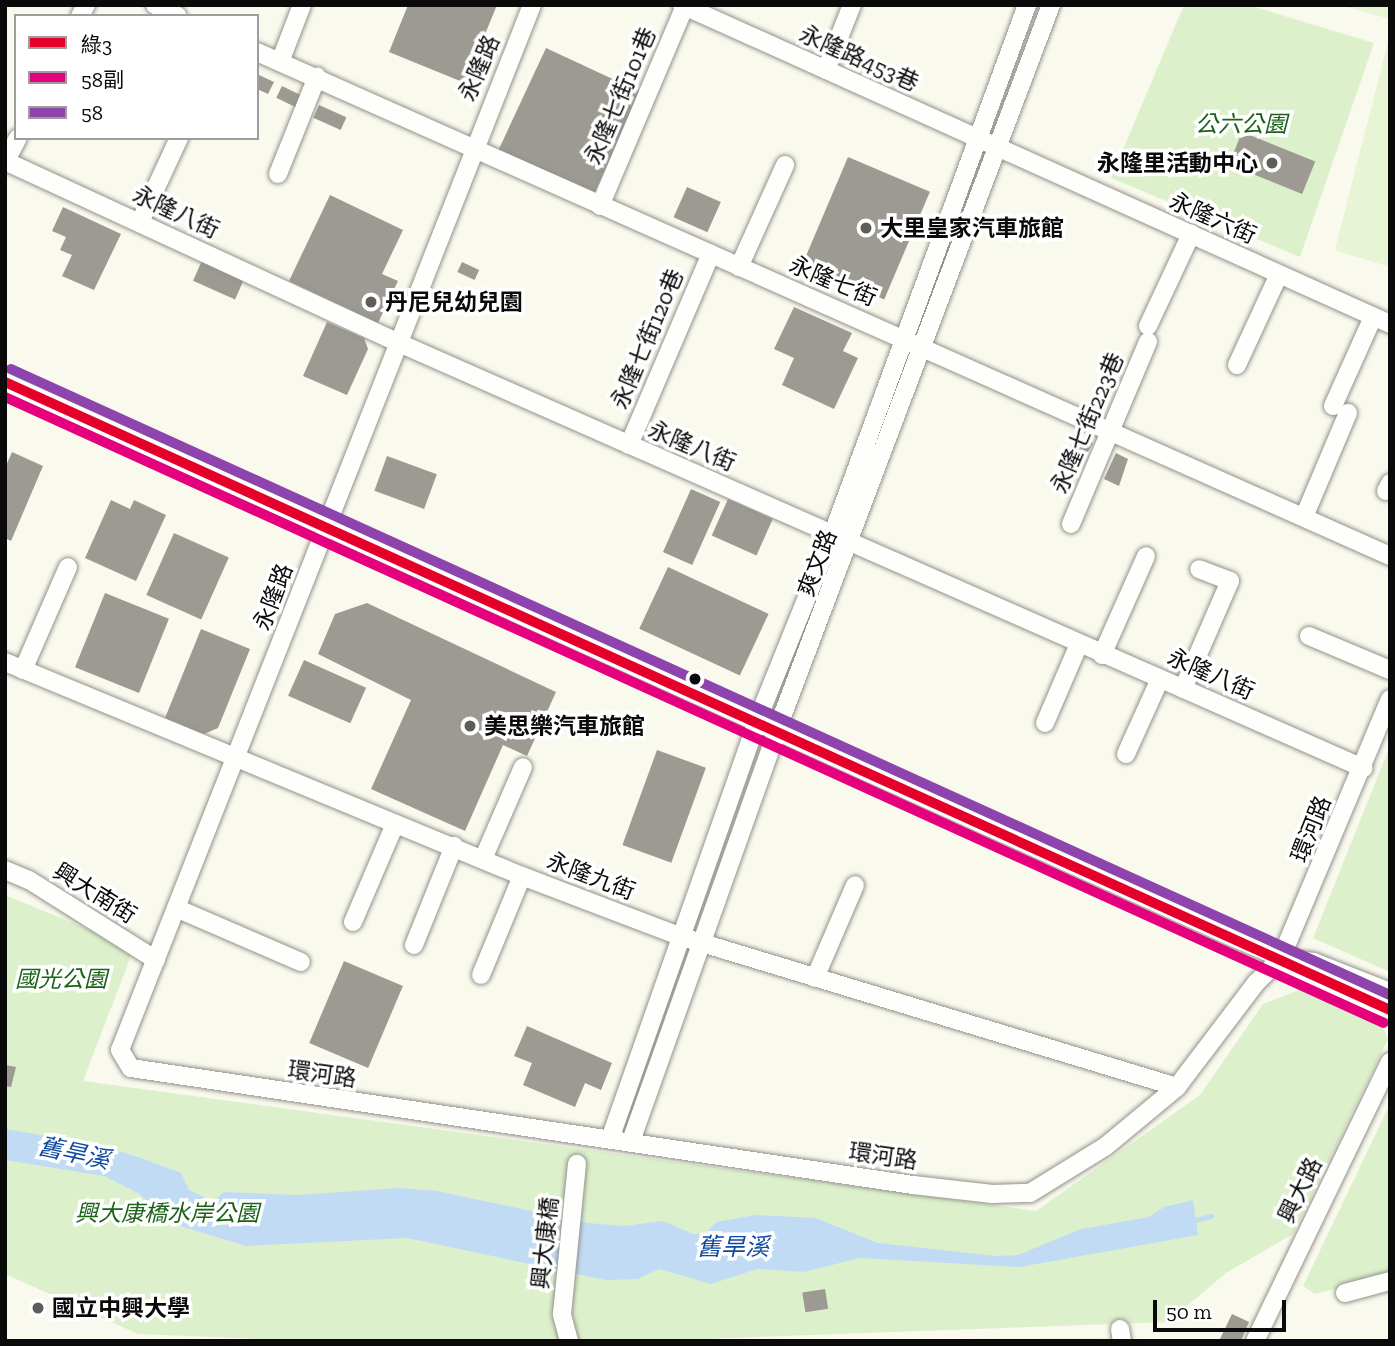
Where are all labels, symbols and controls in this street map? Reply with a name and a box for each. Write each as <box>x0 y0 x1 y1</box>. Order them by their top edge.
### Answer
legend <box>14 14 259 140</box>
street label: 永隆路453巷 <box>795 19 923 97</box>
street label: 永隆七街101巷 <box>579 23 661 169</box>
street label: 永隆路 <box>453 31 505 105</box>
text: 綠3 <box>81 32 112 57</box>
text: 58副 <box>81 67 124 92</box>
text: 58 <box>81 100 103 125</box>
park label: 公六公園 <box>1195 110 1287 138</box>
place label: 永隆里活動中心 <box>1097 149 1258 177</box>
marker: 永隆里活動中心 <box>1264 155 1280 171</box>
street label: 永隆八街 <box>128 180 224 244</box>
street label: 永隆六街 <box>1165 187 1261 249</box>
place label: 大里皇家汽車旅館 <box>880 214 1064 242</box>
marker: 大里皇家汽車旅館 <box>858 220 874 236</box>
street label: 永隆七街 <box>785 250 881 312</box>
street label: 永隆七街120巷 <box>605 265 689 413</box>
place label: 丹尼兒幼兒園 <box>385 288 523 316</box>
marker: 丹尼兒幼兒園 <box>363 294 379 310</box>
street label: 永隆七街223巷 <box>1045 349 1129 497</box>
street label: 永隆八街 <box>644 415 740 477</box>
street label: 爽文路 <box>792 526 842 600</box>
street label: 永隆路 <box>248 560 298 634</box>
street label: 永隆八街 <box>1163 643 1259 705</box>
unlabelled marker <box>688 672 702 686</box>
place label: 美思樂汽車旅館 <box>484 712 645 740</box>
marker: 美思樂汽車旅館 <box>462 718 478 734</box>
street label: 環河路 <box>1285 792 1337 866</box>
street label: 永隆九街 <box>543 847 639 905</box>
street label: 興大南街 <box>49 857 141 929</box>
park label: 國光公園 <box>15 965 107 993</box>
street label: 環河路 <box>286 1056 358 1092</box>
water label: 舊旱溪 <box>36 1131 112 1175</box>
street label: 環河路 <box>847 1138 919 1174</box>
street label: 興大路 <box>1272 1153 1328 1227</box>
street label: 興大康橋 <box>526 1196 564 1290</box>
park label: 興大康橋水岸公園 <box>75 1199 259 1227</box>
water label: 舊旱溪 <box>697 1233 769 1261</box>
scale bar <box>1157 1286 1290 1330</box>
place label: 國立中興大學 <box>52 1294 190 1322</box>
text: 50 m <box>1166 1299 1212 1324</box>
marker: 國立中興大學 <box>30 1300 46 1316</box>

